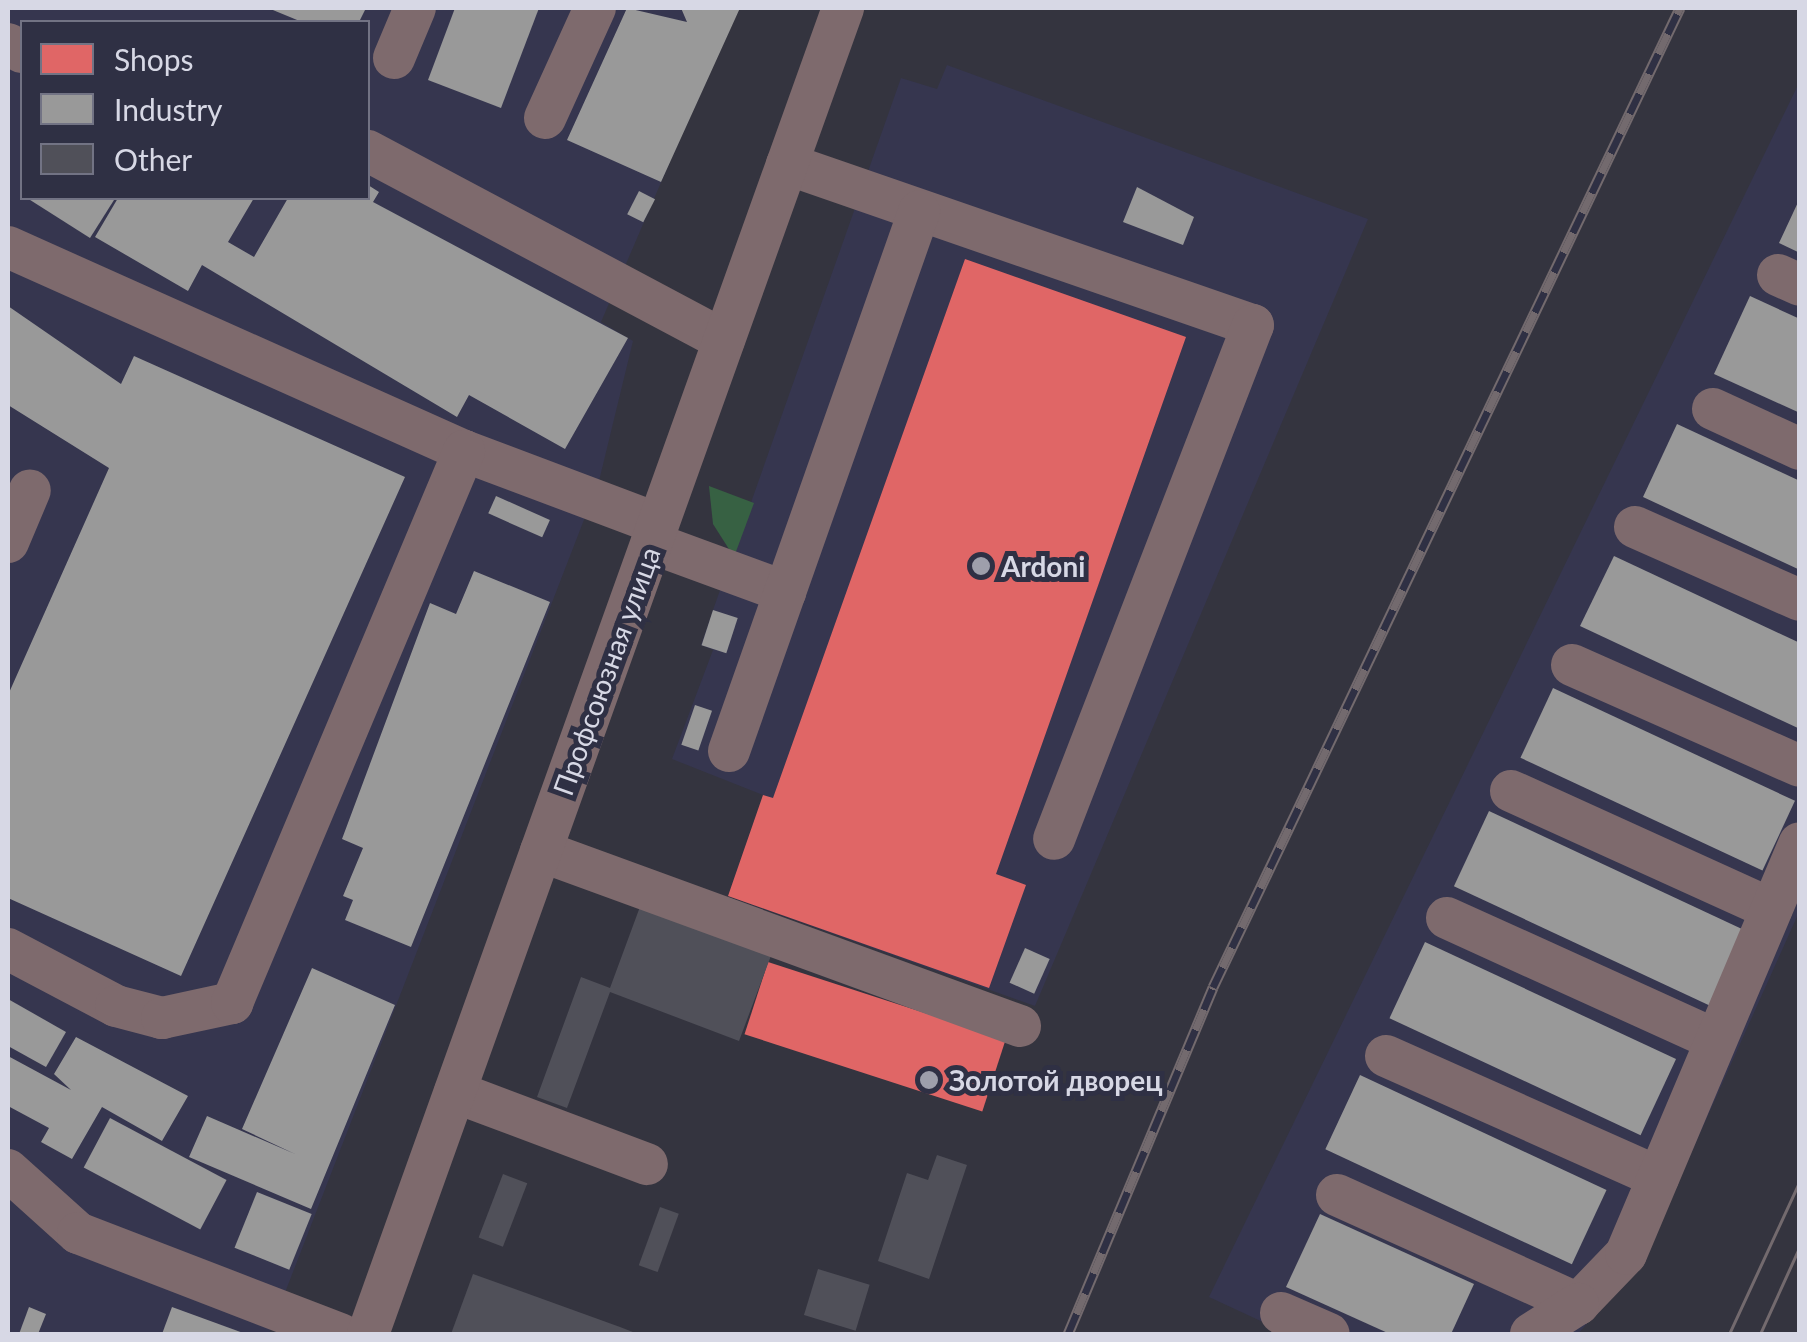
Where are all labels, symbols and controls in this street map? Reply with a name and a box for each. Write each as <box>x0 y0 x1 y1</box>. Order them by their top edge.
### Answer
legend <box>20 20 370 200</box>
text: Shops <box>114 41 194 77</box>
text: Industry <box>114 91 223 127</box>
text: Other <box>114 141 192 177</box>
street label: Профсоюзная улица <box>545 542 667 800</box>
place label: Ardoni <box>1001 549 1085 583</box>
marker: Ardoni <box>970 555 992 577</box>
place label: Золотой дворец <box>949 1063 1162 1097</box>
marker: Золотой дворец <box>918 1069 940 1091</box>

